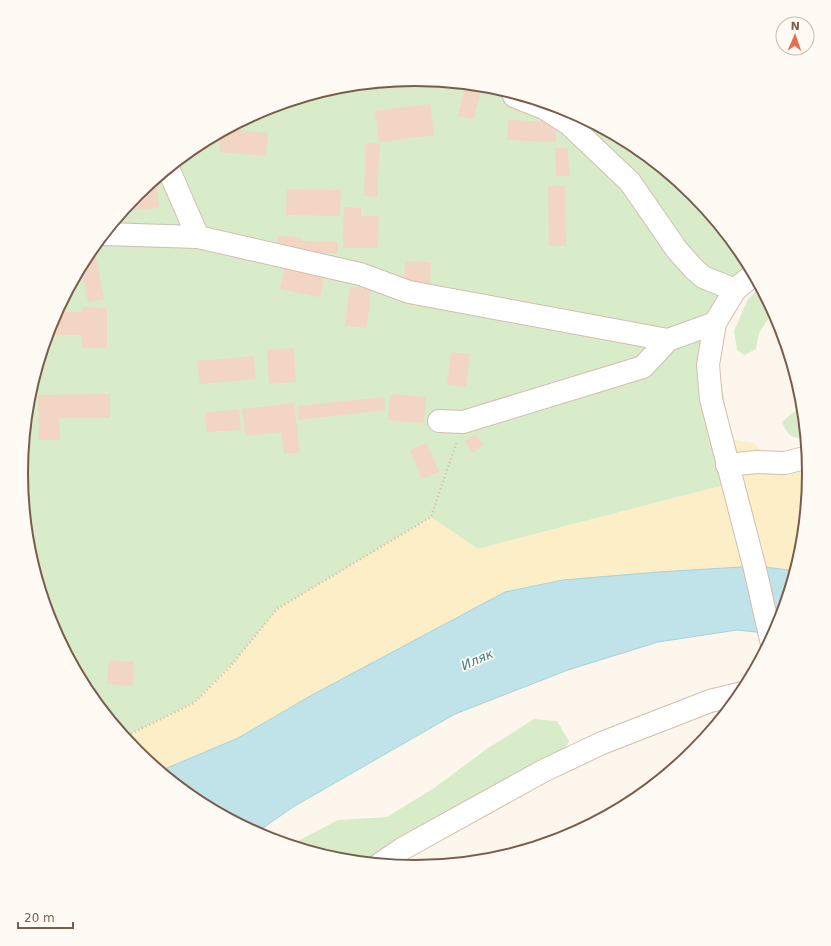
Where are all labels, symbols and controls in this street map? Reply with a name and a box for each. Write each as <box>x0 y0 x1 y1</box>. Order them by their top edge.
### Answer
north arrow <box>775 16 815 56</box>
text: N <box>790 20 800 33</box>
water label: Иляк <box>459 646 496 673</box>
scale bar <box>18 904 73 930</box>
text: 20 m <box>24 911 55 925</box>

